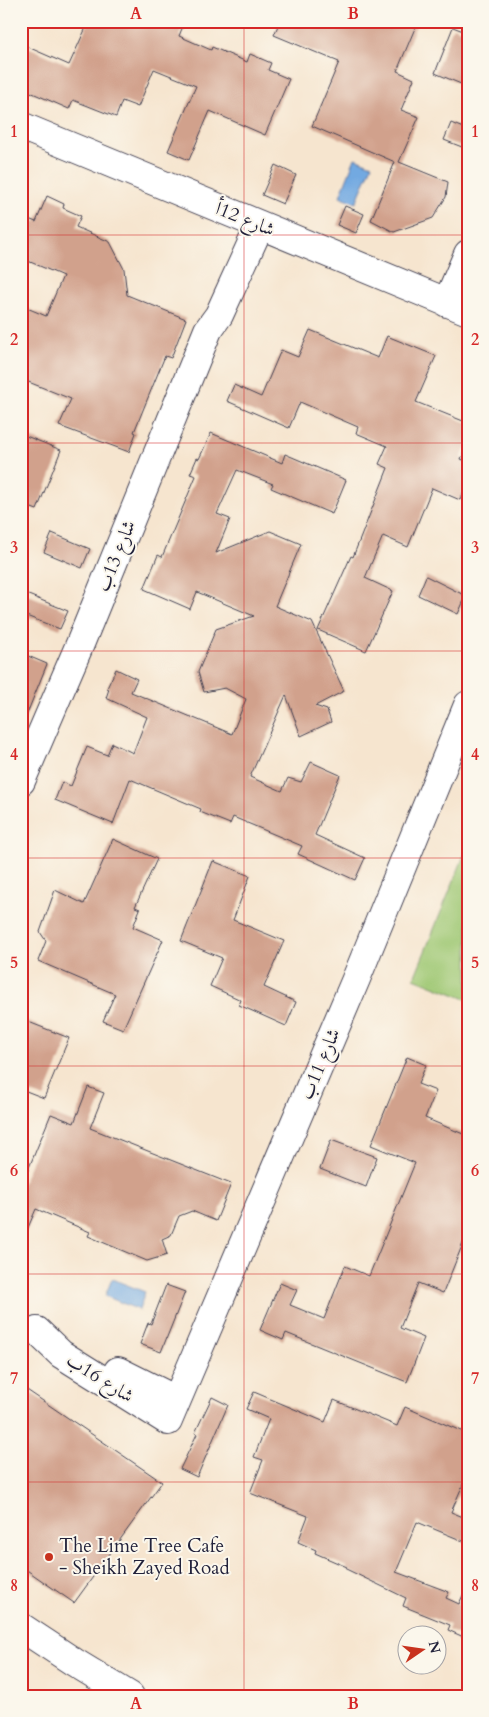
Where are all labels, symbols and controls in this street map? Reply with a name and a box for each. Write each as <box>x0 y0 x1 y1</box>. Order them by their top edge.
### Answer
text: A <box>130 3 142 25</box>
text: B <box>347 3 359 25</box>
text: 1 <box>10 121 18 143</box>
text: 1 <box>471 121 479 143</box>
street label: شارع 12أ <box>211 195 279 245</box>
text: 2 <box>10 329 18 351</box>
text: 2 <box>471 329 479 351</box>
street label: شارع 13ب <box>90 516 144 596</box>
text: 3 <box>10 537 18 559</box>
text: 3 <box>471 537 479 559</box>
text: 4 <box>10 744 18 766</box>
text: 4 <box>471 744 479 766</box>
text: 5 <box>10 952 18 974</box>
text: 5 <box>471 952 479 974</box>
street label: شارع 11ب <box>293 1024 348 1104</box>
text: 6 <box>10 1160 18 1182</box>
text: 6 <box>471 1160 479 1182</box>
street label: شارع 16ب <box>60 1347 139 1411</box>
text: 7 <box>10 1368 18 1390</box>
text: 7 <box>471 1368 479 1390</box>
place label: The Lime Tree Cafe - Sheikh Zayed Road <box>59 1533 230 1581</box>
marker: The Lime Tree Cafe - Sheikh Zayed Road <box>43 1551 55 1563</box>
text: 8 <box>10 1575 18 1597</box>
text: 8 <box>471 1575 479 1597</box>
north arrow <box>396 1624 446 1674</box>
text: N <box>424 1639 445 1655</box>
text: A <box>130 1693 142 1715</box>
text: B <box>347 1693 359 1715</box>

